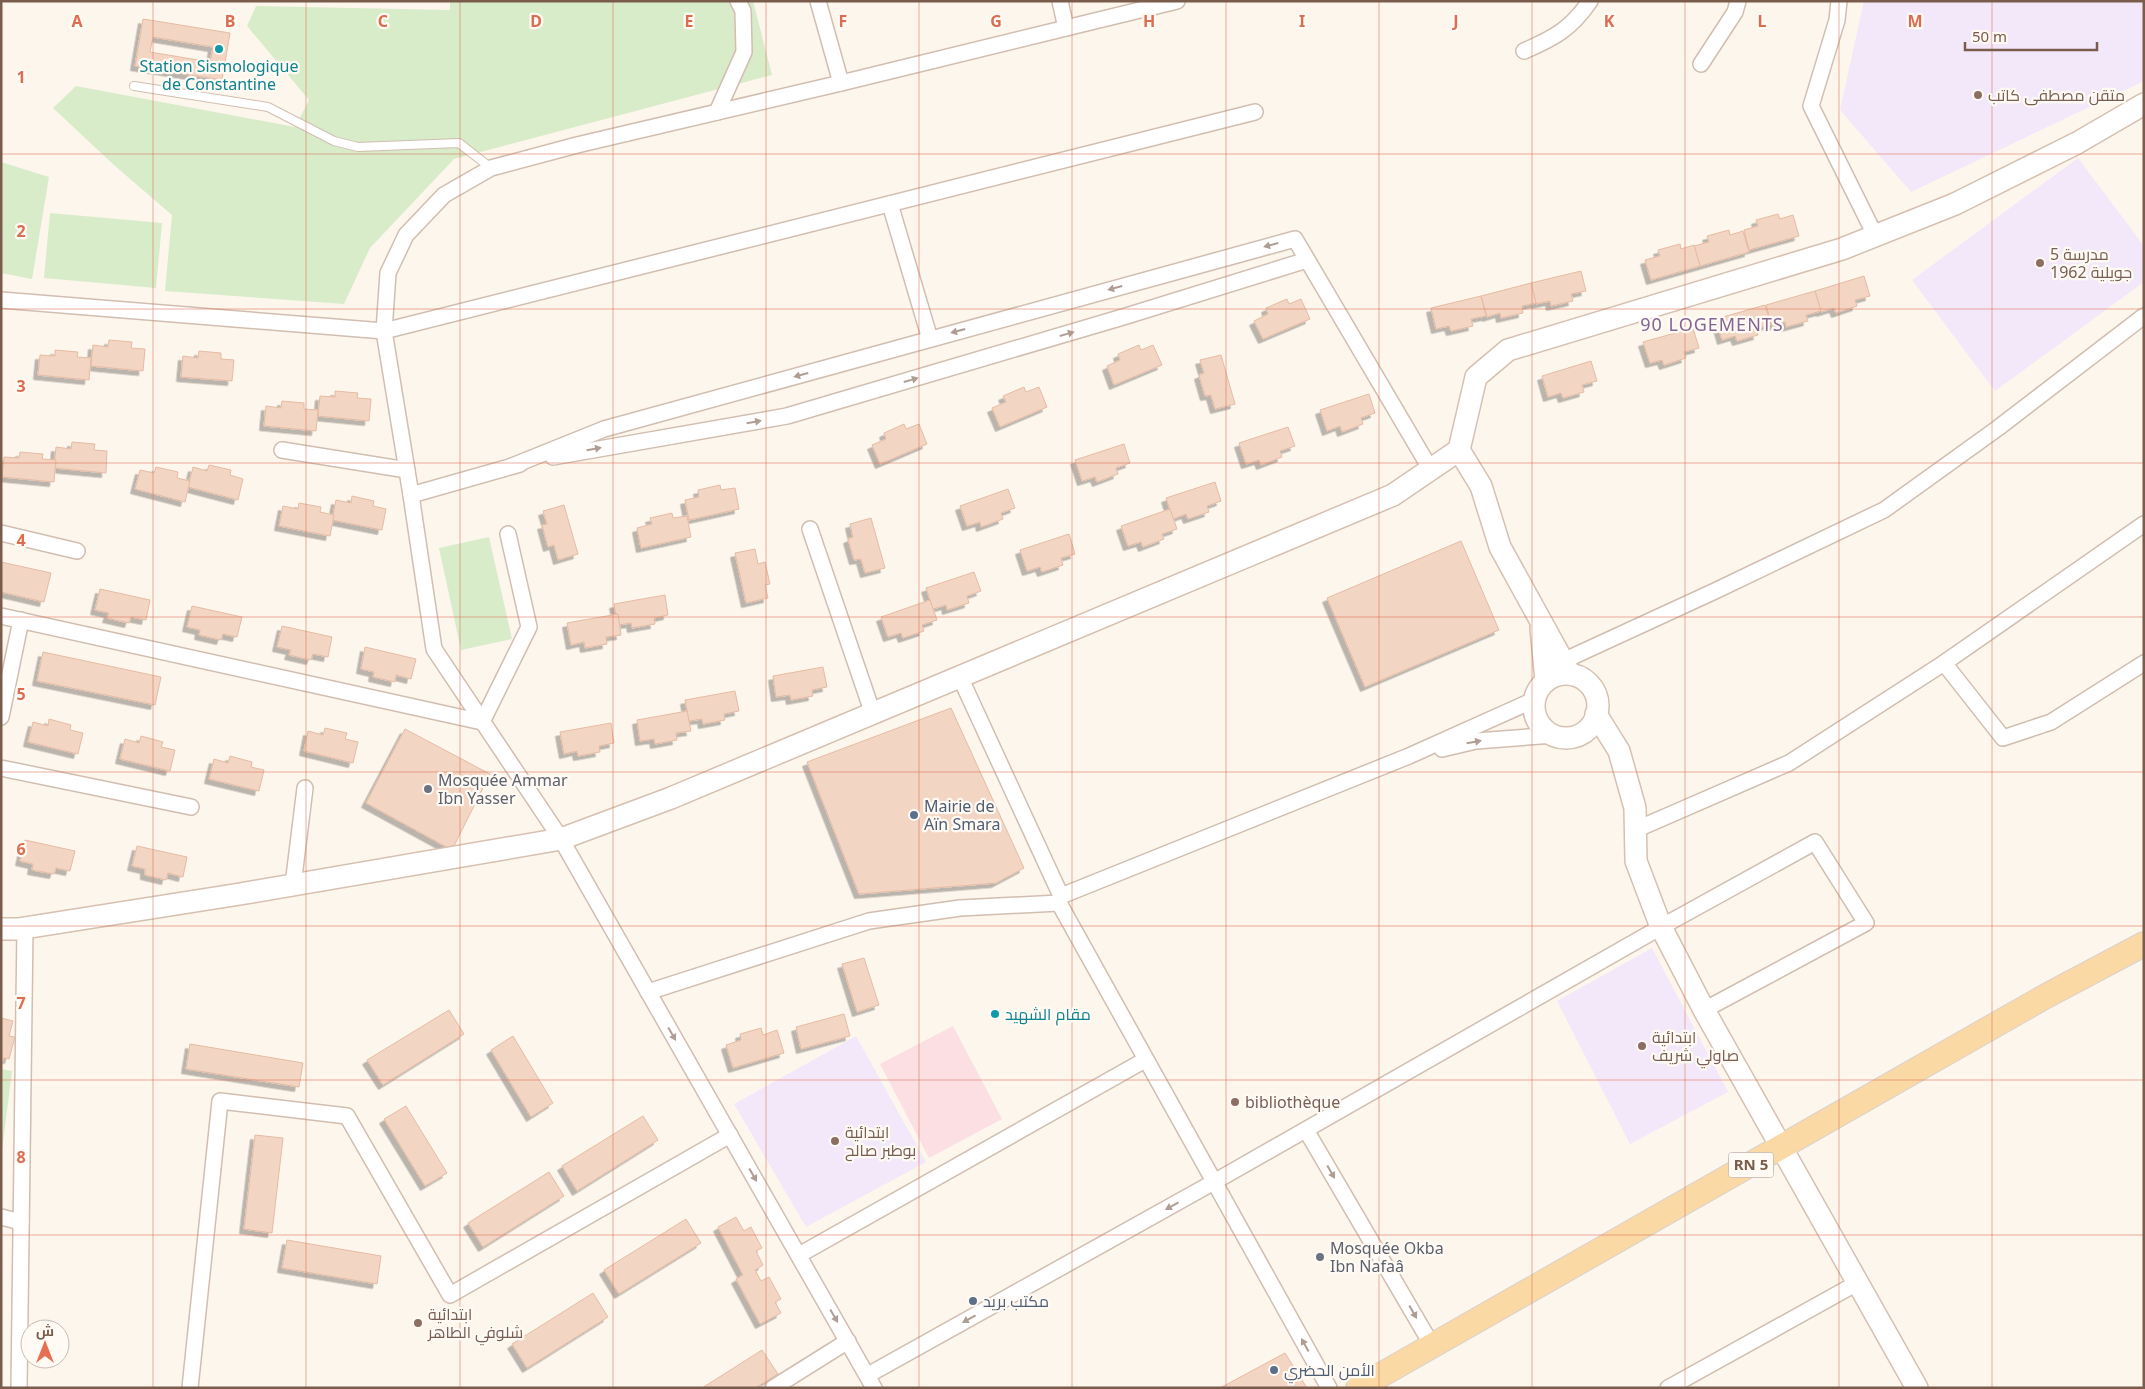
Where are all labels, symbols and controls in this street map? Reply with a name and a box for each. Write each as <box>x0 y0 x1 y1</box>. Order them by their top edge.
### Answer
text: A <box>71 10 83 32</box>
text: B <box>225 10 235 32</box>
text: C <box>378 10 388 32</box>
text: D <box>530 10 542 32</box>
text: E <box>685 10 694 32</box>
text: F <box>839 10 847 32</box>
text: G <box>990 10 1002 32</box>
text: H <box>1143 10 1155 32</box>
text: I <box>1299 10 1305 32</box>
text: J <box>1451 10 1459 32</box>
text: K <box>1604 10 1615 32</box>
text: L <box>1758 10 1767 32</box>
text: M <box>1907 10 1923 32</box>
scale bar <box>1965 20 2098 52</box>
text: 50 m <box>1972 26 2007 46</box>
marker: Station Sismologique de Constantine <box>213 43 225 55</box>
place label: Station Sismologique de Constantine <box>140 55 298 95</box>
text: 1 <box>16 66 26 88</box>
place label: متقن مصطفى كاتب <box>1988 84 2125 106</box>
marker: متقن مصطفى كاتب <box>1972 89 1984 101</box>
text: 2 <box>16 220 26 242</box>
one-way arrow <box>1264 241 1279 249</box>
place label: مدرسة 5 جويلية 1962 <box>2050 243 2132 283</box>
marker: مدرسة 5 جويلية 1962 <box>2034 257 2046 269</box>
one-way arrow <box>1107 285 1122 293</box>
district label: 90 LOGEMENTS <box>1640 312 1784 336</box>
one-way arrow <box>950 328 965 336</box>
one-way arrow <box>1060 329 1075 337</box>
one-way arrow <box>794 371 809 379</box>
text: 3 <box>16 375 26 397</box>
one-way arrow <box>904 375 919 383</box>
one-way arrow <box>747 417 763 425</box>
one-way arrow <box>586 445 602 453</box>
text: 4 <box>16 529 26 551</box>
text: 5 <box>16 683 26 705</box>
one-way arrow <box>1466 738 1482 746</box>
place label: Mosquée Ammar Ibn Yasser <box>438 769 568 809</box>
marker: Mosquée Ammar Ibn Yasser <box>422 783 434 795</box>
place label: Mairie de Aïn Smara <box>924 795 1000 835</box>
marker: Mairie de Aïn Smara <box>908 809 920 821</box>
text: 6 <box>16 838 26 860</box>
text: 7 <box>16 992 26 1014</box>
place label: مقام الشهيد <box>1005 1003 1091 1026</box>
marker: مقام الشهيد <box>989 1008 1001 1020</box>
place label: ابتدائية صاولي شريف <box>1652 1026 1739 1069</box>
one-way arrow <box>668 1027 676 1041</box>
marker: ابتدائية صاولي شريف <box>1636 1040 1648 1052</box>
place label: bibliothèque <box>1245 1091 1340 1113</box>
marker: bibliothèque <box>1229 1096 1241 1108</box>
place label: ابتدائية بوطبر صالح <box>845 1121 916 1162</box>
marker: ابتدائية بوطبر صالح <box>829 1135 841 1147</box>
text: 8 <box>16 1146 26 1168</box>
road number: RN 5 <box>1728 1152 1774 1178</box>
one-way arrow <box>1327 1166 1336 1179</box>
one-way arrow <box>749 1168 757 1182</box>
one-way arrow <box>1164 1202 1179 1210</box>
place label: Mosquée Okba Ibn Nafaâ <box>1330 1237 1444 1277</box>
marker: Mosquée Okba Ibn Nafaâ <box>1314 1251 1326 1263</box>
place label: مكتب بريد <box>983 1290 1049 1312</box>
marker: مكتب بريد <box>967 1295 979 1307</box>
place label: ابتدائية شلوفي الطاهر <box>427 1303 523 1346</box>
one-way arrow <box>1409 1306 1418 1319</box>
one-way arrow <box>829 1309 838 1323</box>
one-way arrow <box>961 1315 976 1323</box>
marker: ابتدائية شلوفي الطاهر <box>412 1317 424 1329</box>
north arrow <box>20 1319 70 1369</box>
text: ش <box>36 1321 54 1340</box>
one-way arrow <box>1301 1338 1309 1353</box>
place label: الأمن الحضري <box>1284 1359 1375 1384</box>
marker: الأمن الحضري <box>1268 1364 1280 1376</box>

